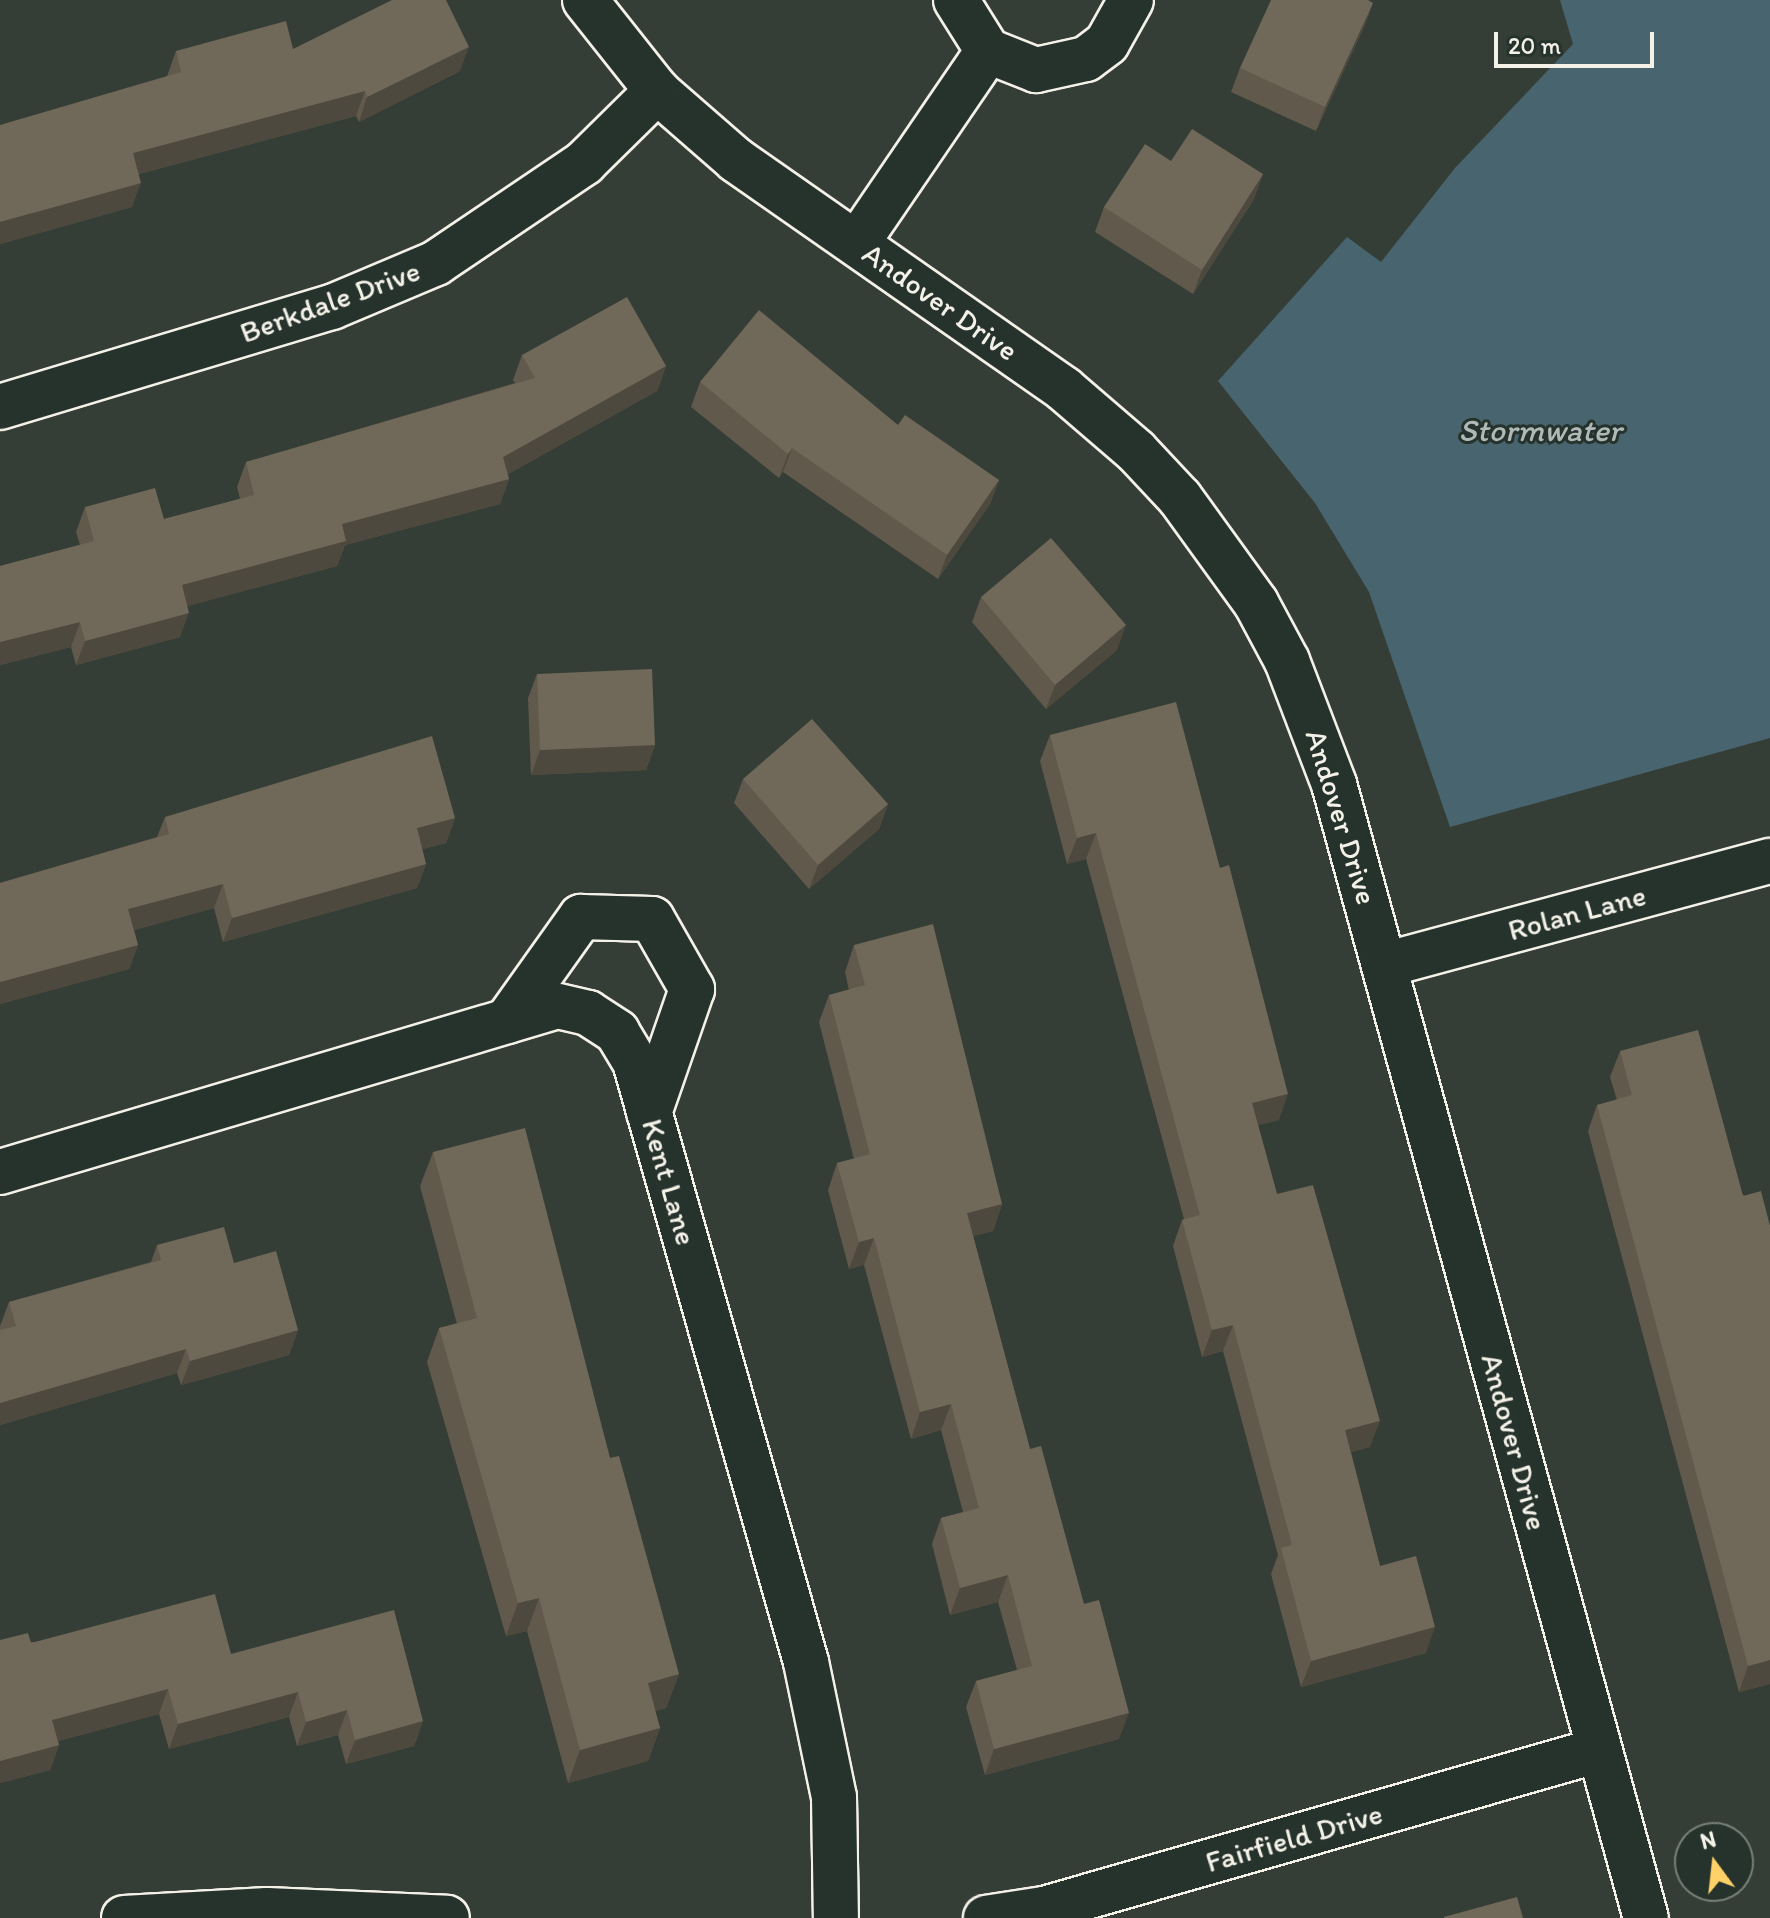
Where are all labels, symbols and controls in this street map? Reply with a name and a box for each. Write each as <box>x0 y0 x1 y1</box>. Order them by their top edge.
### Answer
scale bar <box>1498 16 1658 66</box>
text: 20 m <box>1508 31 1561 60</box>
street label: Andover Drive <box>855 235 1025 369</box>
street label: Berkdale Drive <box>235 253 425 351</box>
water label: Stormwater <box>1458 411 1622 449</box>
street label: Andover Drive <box>1297 725 1385 909</box>
street label: Rolan Lane <box>1504 877 1650 949</box>
street label: Kent Lane <box>634 1114 704 1250</box>
street label: Andover Drive <box>1473 1349 1555 1535</box>
street label: Fairfield Drive <box>1201 1796 1387 1880</box>
north arrow <box>1674 1822 1754 1902</box>
text: N <box>1697 1825 1719 1855</box>

